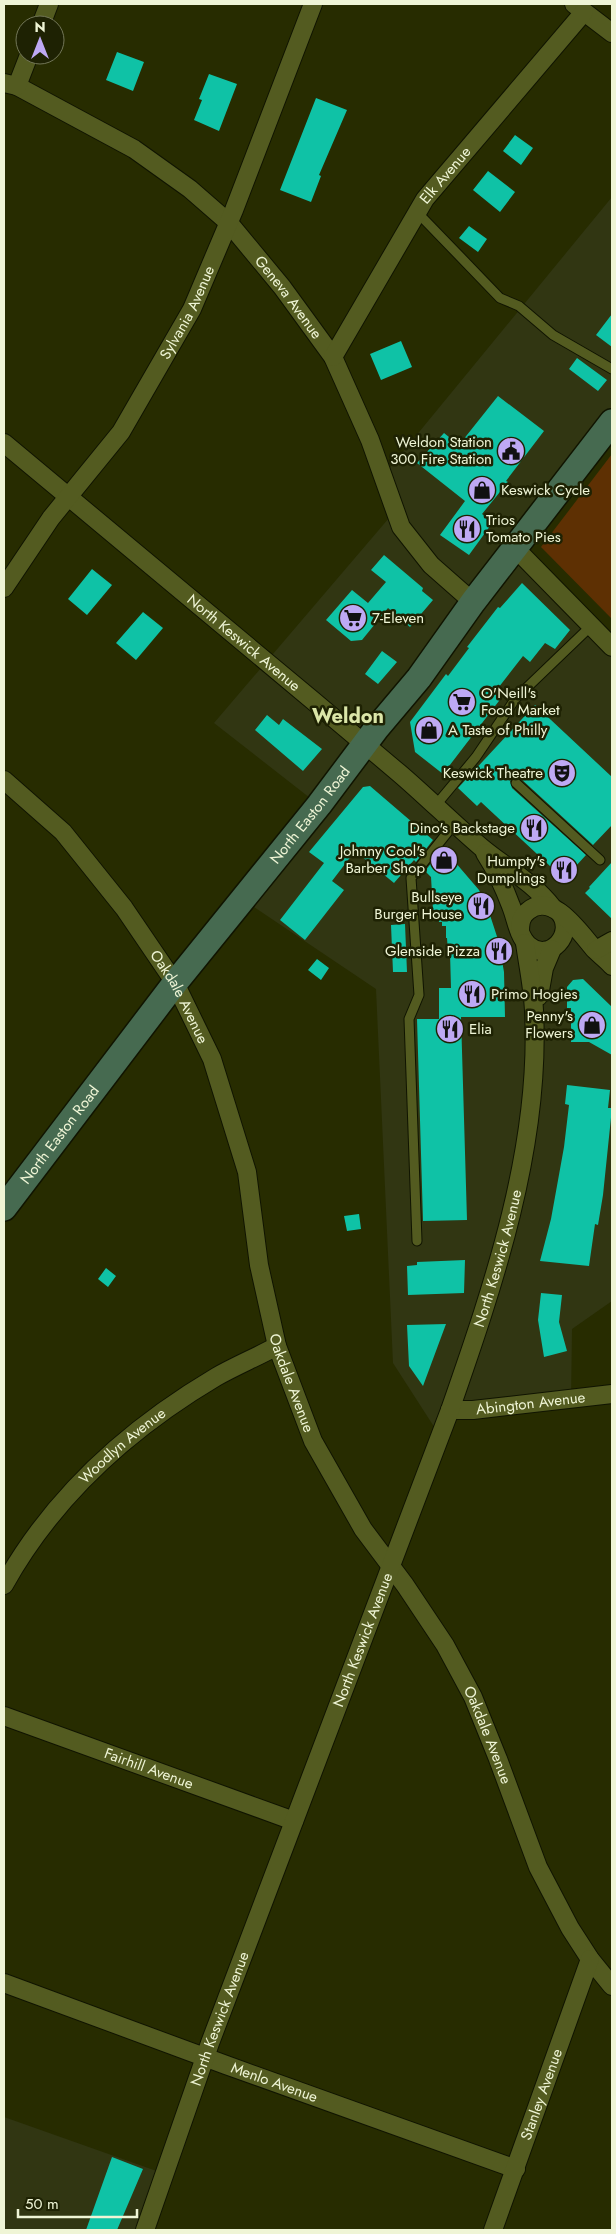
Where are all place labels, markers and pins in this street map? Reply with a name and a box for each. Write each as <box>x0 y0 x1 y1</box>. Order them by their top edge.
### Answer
place label: Weldon Station 300 Fire Station <box>390 431 492 470</box>
public building icon: Weldon Station 300 Fire Station <box>496 436 526 466</box>
shop icon: Keswick Cycle <box>467 475 497 505</box>
place label: Keswick Cycle <box>501 479 590 501</box>
place label: Trios Tomato Pies <box>486 509 561 548</box>
restaurant icon: Trios Tomato Pies <box>452 514 482 544</box>
supermarket icon: 7-Eleven <box>338 603 368 633</box>
place label: 7-Eleven <box>372 607 424 629</box>
place label: O'Neill's Food Market <box>481 682 560 721</box>
supermarket icon: O'Neill's Food Market <box>447 687 477 717</box>
shop icon: A Taste of Philly <box>414 715 444 745</box>
place label: A Taste of Philly <box>448 719 548 741</box>
theatre icon: Keswick Theatre <box>547 758 577 788</box>
place label: Keswick Theatre <box>443 762 543 784</box>
restaurant icon: Dino's Backstage <box>519 813 549 843</box>
place label: Dino's Backstage <box>409 817 515 839</box>
place label: Johnny Cool's Barber Shop <box>338 840 425 879</box>
shop icon: Johnny Cool's Barber Shop <box>429 845 459 875</box>
place label: Humpty's Dumplings <box>477 850 545 889</box>
restaurant icon: Humpty's Dumplings <box>549 855 579 885</box>
place label: Bullseye Burger House <box>374 886 462 925</box>
restaurant icon: Bullseye Burger House <box>466 891 496 921</box>
restaurant icon: Glenside Pizza <box>484 936 514 966</box>
place label: Glenside Pizza <box>385 940 480 962</box>
restaurant icon: Primo Hogies <box>457 979 487 1009</box>
place label: Primo Hogies <box>491 983 578 1005</box>
place label: Penny's Flowers <box>525 1005 573 1044</box>
shop icon: Penny's Flowers <box>577 1010 607 1040</box>
restaurant icon: Elia <box>435 1014 465 1044</box>
place label: Elia <box>469 1018 492 1040</box>

